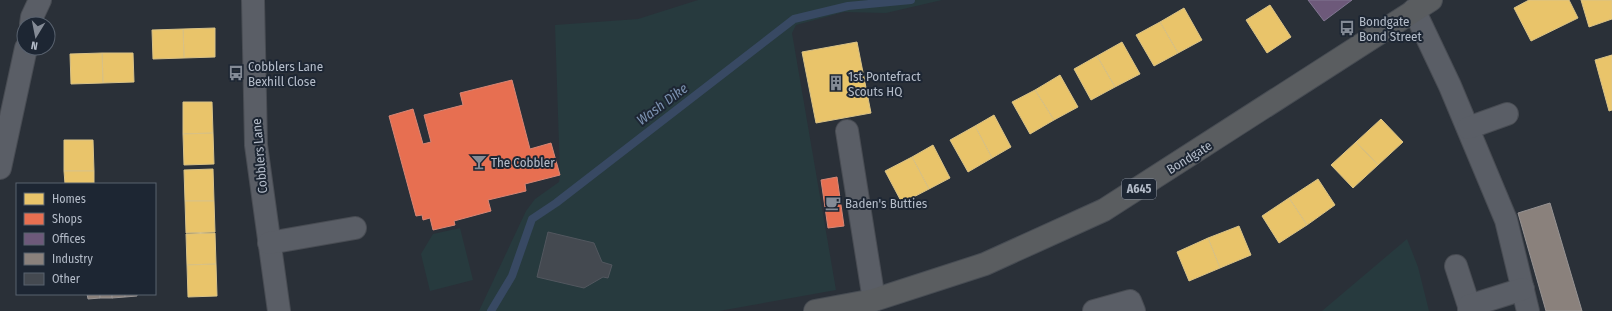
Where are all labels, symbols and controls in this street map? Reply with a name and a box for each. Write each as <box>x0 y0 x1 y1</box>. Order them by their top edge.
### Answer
place label: Bondgate Bond Street <box>1359 14 1423 44</box>
north arrow <box>16 16 56 56</box>
bus stop icon: Bondgate Bond Street <box>1338 19 1356 37</box>
text: N <box>30 38 39 52</box>
place label: Cobblers Lane Bexhill Close <box>248 59 323 89</box>
bus stop icon: Cobblers Lane Bexhill Close <box>227 64 245 82</box>
place label: 1st Pontefract Scouts HQ <box>848 69 922 99</box>
building icon: 1st Pontefract Scouts HQ <box>827 74 845 92</box>
water label: Wash Dike <box>634 80 691 129</box>
street label: Cobblers Lane <box>249 118 270 194</box>
street label: Bondgate <box>1164 138 1215 177</box>
bar icon: The Cobbler <box>470 153 488 171</box>
place label: The Cobbler <box>491 155 555 170</box>
road number: A645 <box>1122 179 1156 199</box>
legend <box>16 183 156 295</box>
text: Homes <box>52 192 86 206</box>
cafe icon: Baden's Butties <box>824 194 842 212</box>
place label: Baden's Butties <box>845 196 928 211</box>
text: Shops <box>52 212 82 226</box>
text: Offices <box>52 232 85 246</box>
text: Industry <box>52 252 93 266</box>
text: Other <box>52 272 81 286</box>

